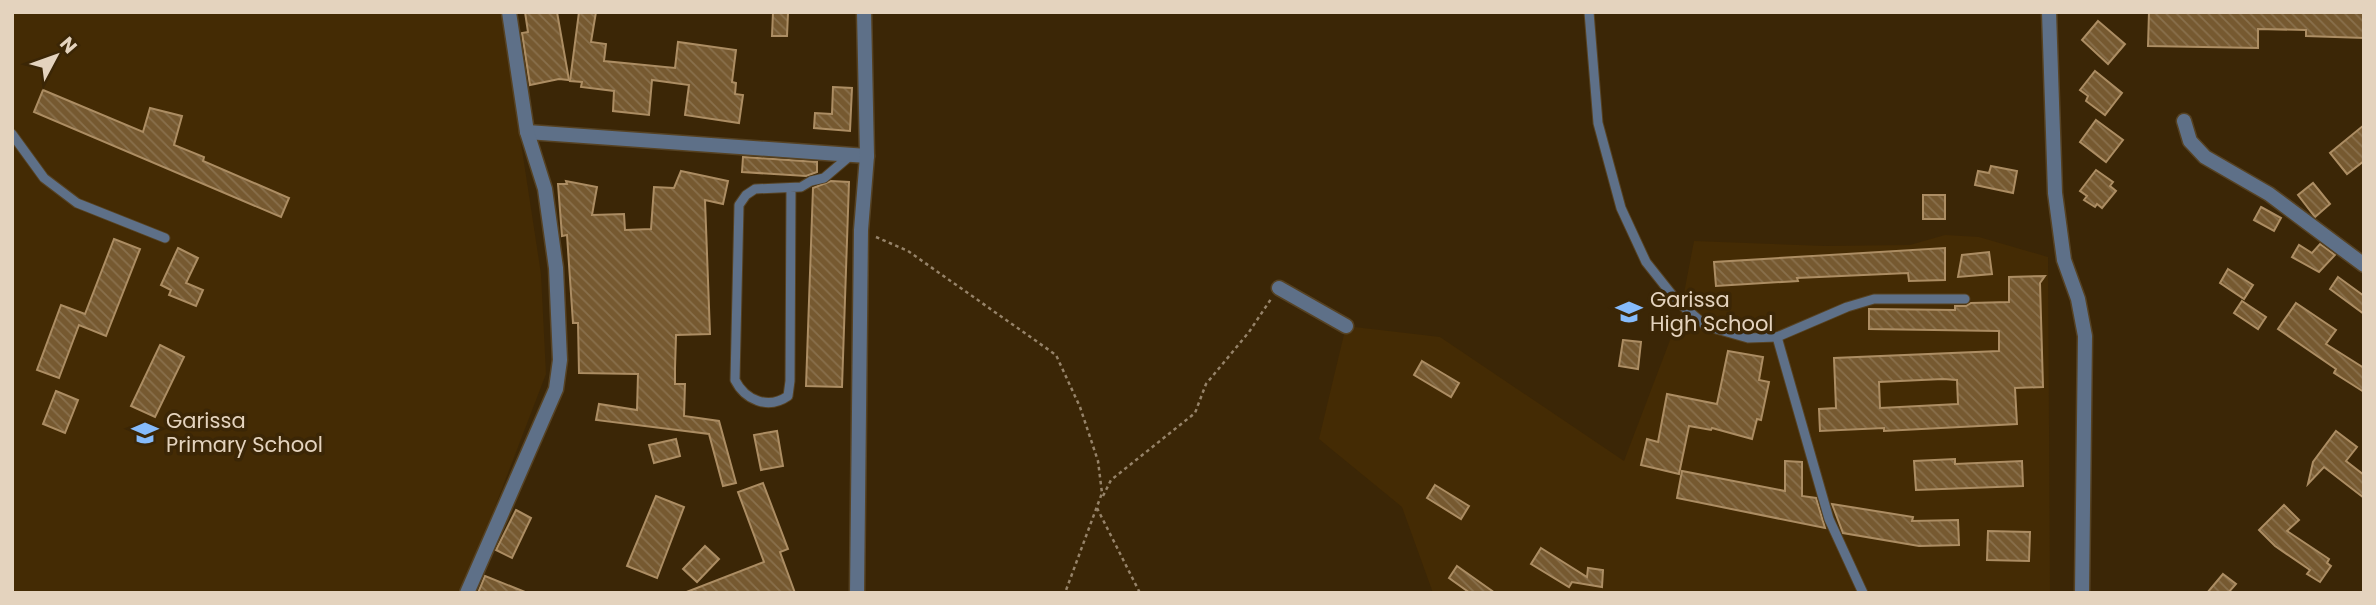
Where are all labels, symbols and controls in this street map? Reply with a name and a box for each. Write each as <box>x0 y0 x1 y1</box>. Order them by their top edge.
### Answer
north arrow <box>21 21 91 91</box>
text: N <box>54 31 83 59</box>
place label: Garissa High School <box>1650 285 1774 338</box>
school or university icon: Garissa High School <box>1614 297 1644 327</box>
place label: Garissa Primary School <box>166 406 323 459</box>
school or university icon: Garissa Primary School <box>130 418 160 448</box>

